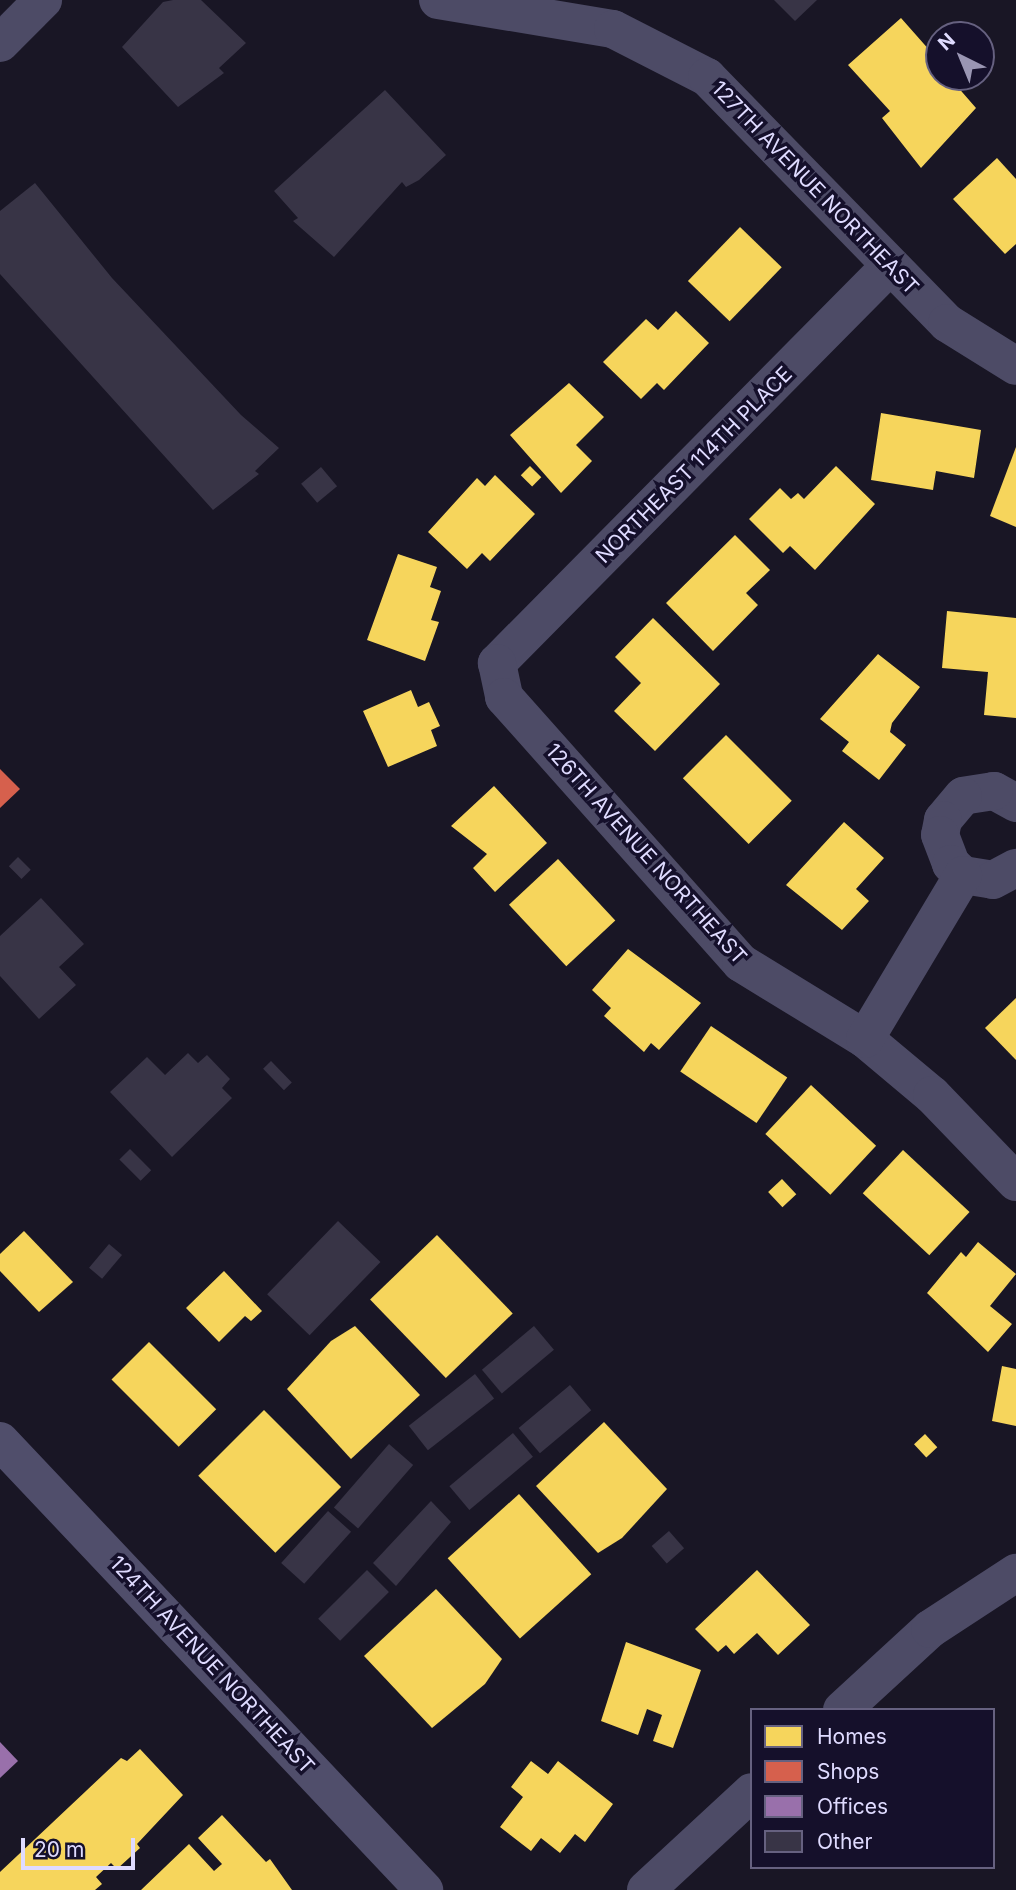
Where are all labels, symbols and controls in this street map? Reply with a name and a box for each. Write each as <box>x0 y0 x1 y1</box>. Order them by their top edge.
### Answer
north arrow <box>925 21 995 91</box>
text: N <box>934 28 960 55</box>
street label: 127TH AVENUE NORTHEAST <box>706 76 924 300</box>
street label: NORTHEAST 114TH PLACE <box>591 362 797 568</box>
street label: 126TH AVENUE NORTHEAST <box>540 738 752 970</box>
street label: 124TH AVENUE NORTHEAST <box>104 1551 320 1779</box>
legend <box>750 1708 995 1869</box>
text: Homes <box>817 1724 887 1749</box>
text: Shops <box>817 1759 879 1784</box>
text: Offices <box>817 1794 888 1819</box>
scale bar <box>24 1824 138 1868</box>
text: Other <box>817 1829 873 1854</box>
text: 20 m <box>34 1837 84 1862</box>

